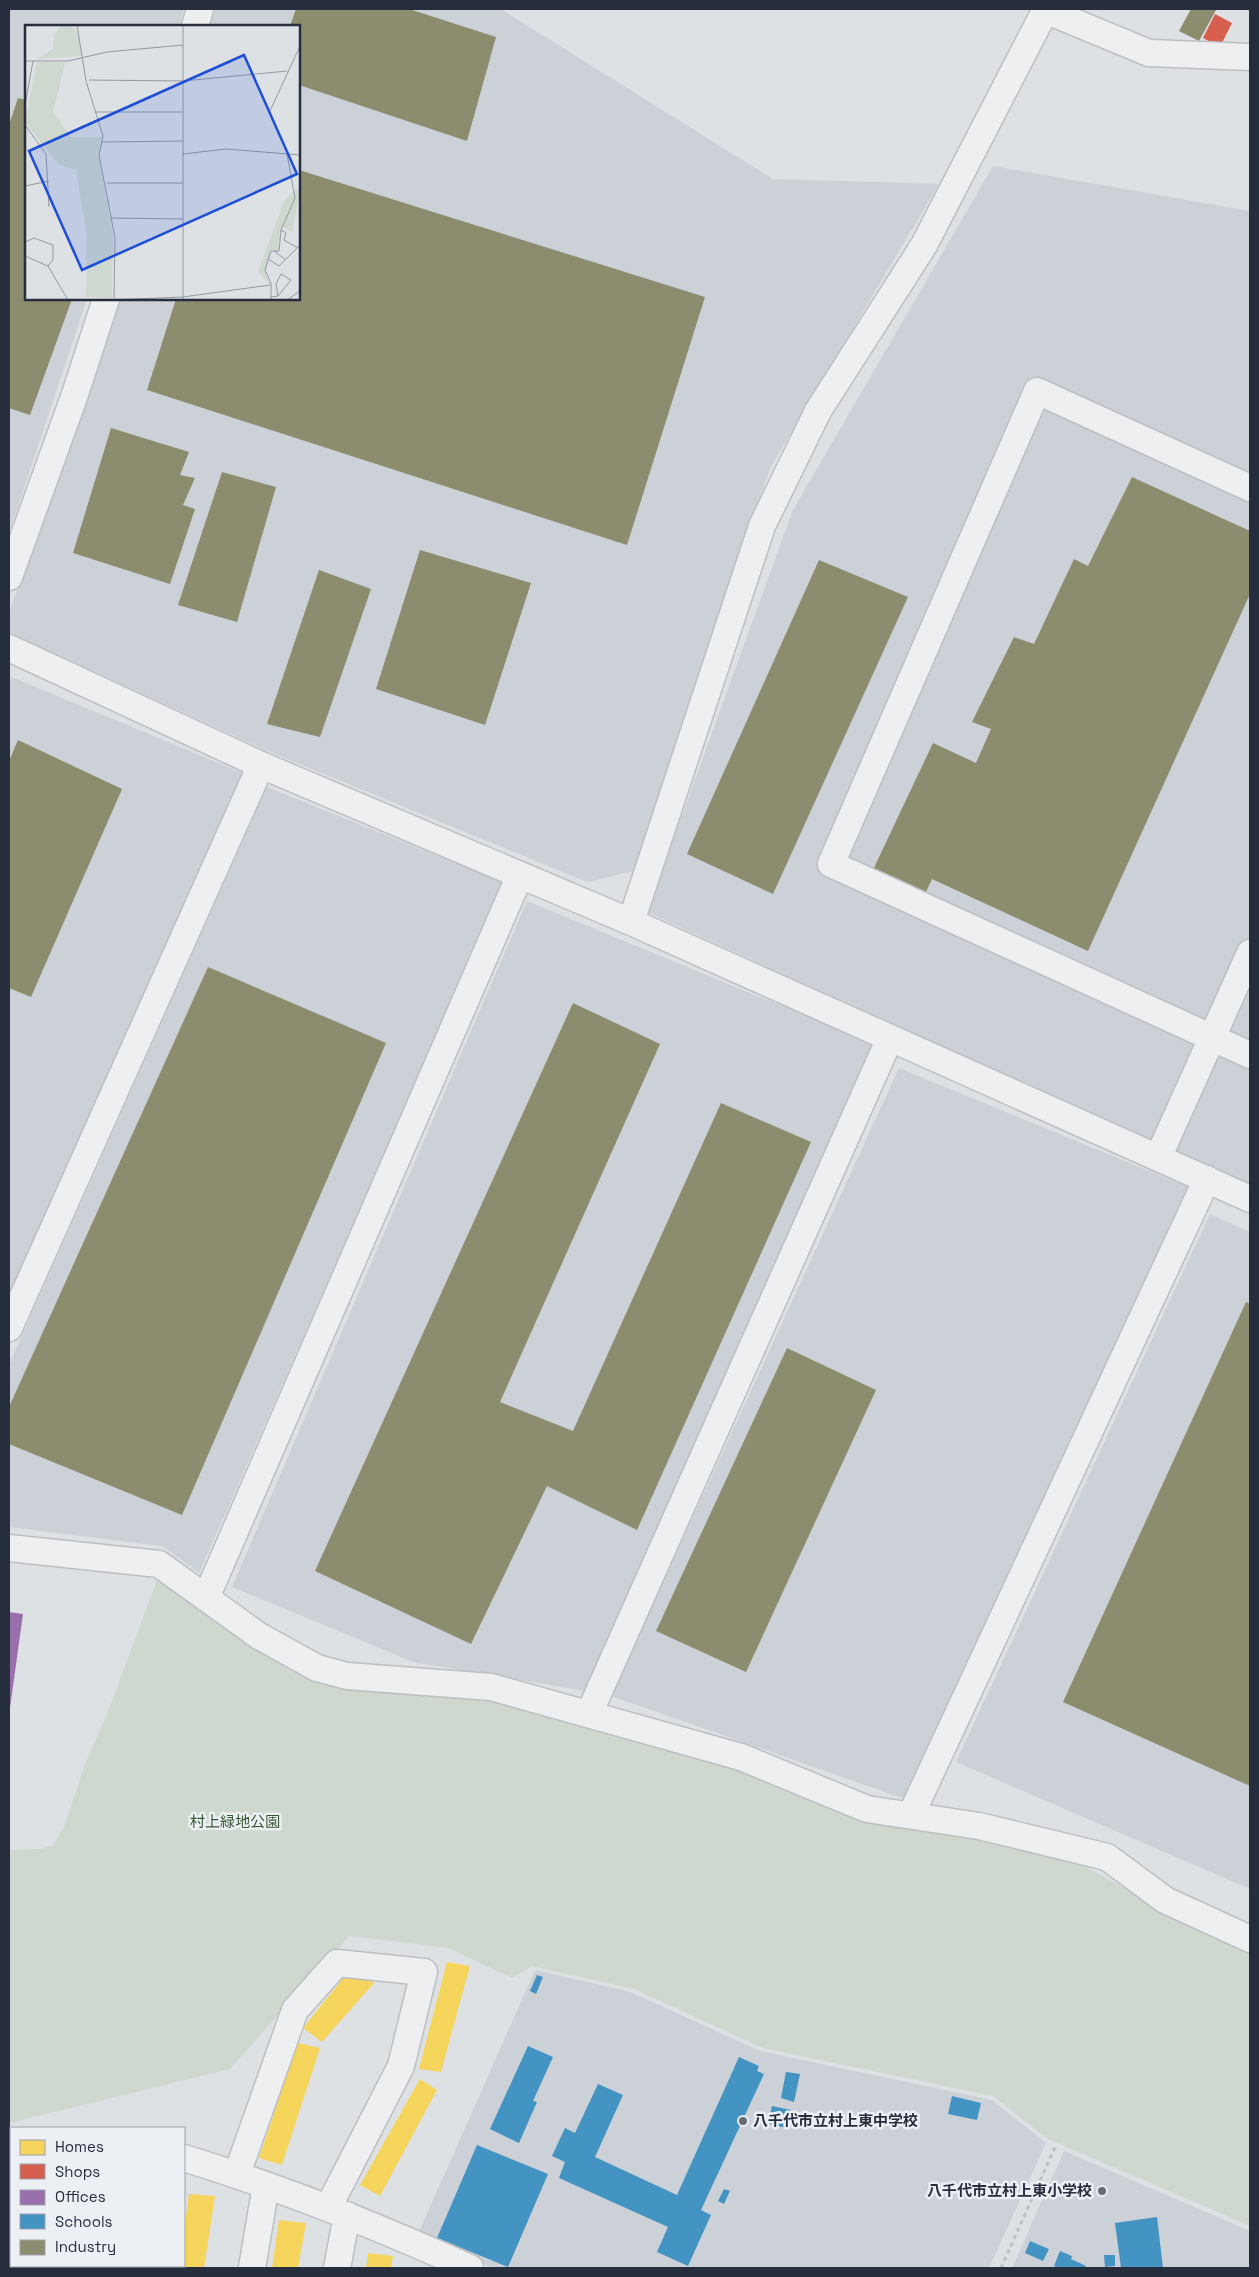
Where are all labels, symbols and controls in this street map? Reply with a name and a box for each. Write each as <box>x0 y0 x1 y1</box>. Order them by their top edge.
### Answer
inset map <box>25 25 300 300</box>
park label: 村上緑地公園 <box>190 1812 280 1831</box>
place label: 八千代市立村上東中学校 <box>753 2111 918 2130</box>
marker: 八千代市立村上東中学校 <box>737 2115 749 2127</box>
legend <box>10 2127 185 2267</box>
text: Homes <box>55 2137 104 2156</box>
text: Shops <box>55 2162 100 2181</box>
place label: 八千代市立村上東小学校 <box>927 2181 1092 2200</box>
marker: 八千代市立村上東小学校 <box>1096 2185 1108 2197</box>
text: Offices <box>55 2187 106 2206</box>
text: Schools <box>55 2212 113 2231</box>
text: Industry <box>55 2237 116 2256</box>

